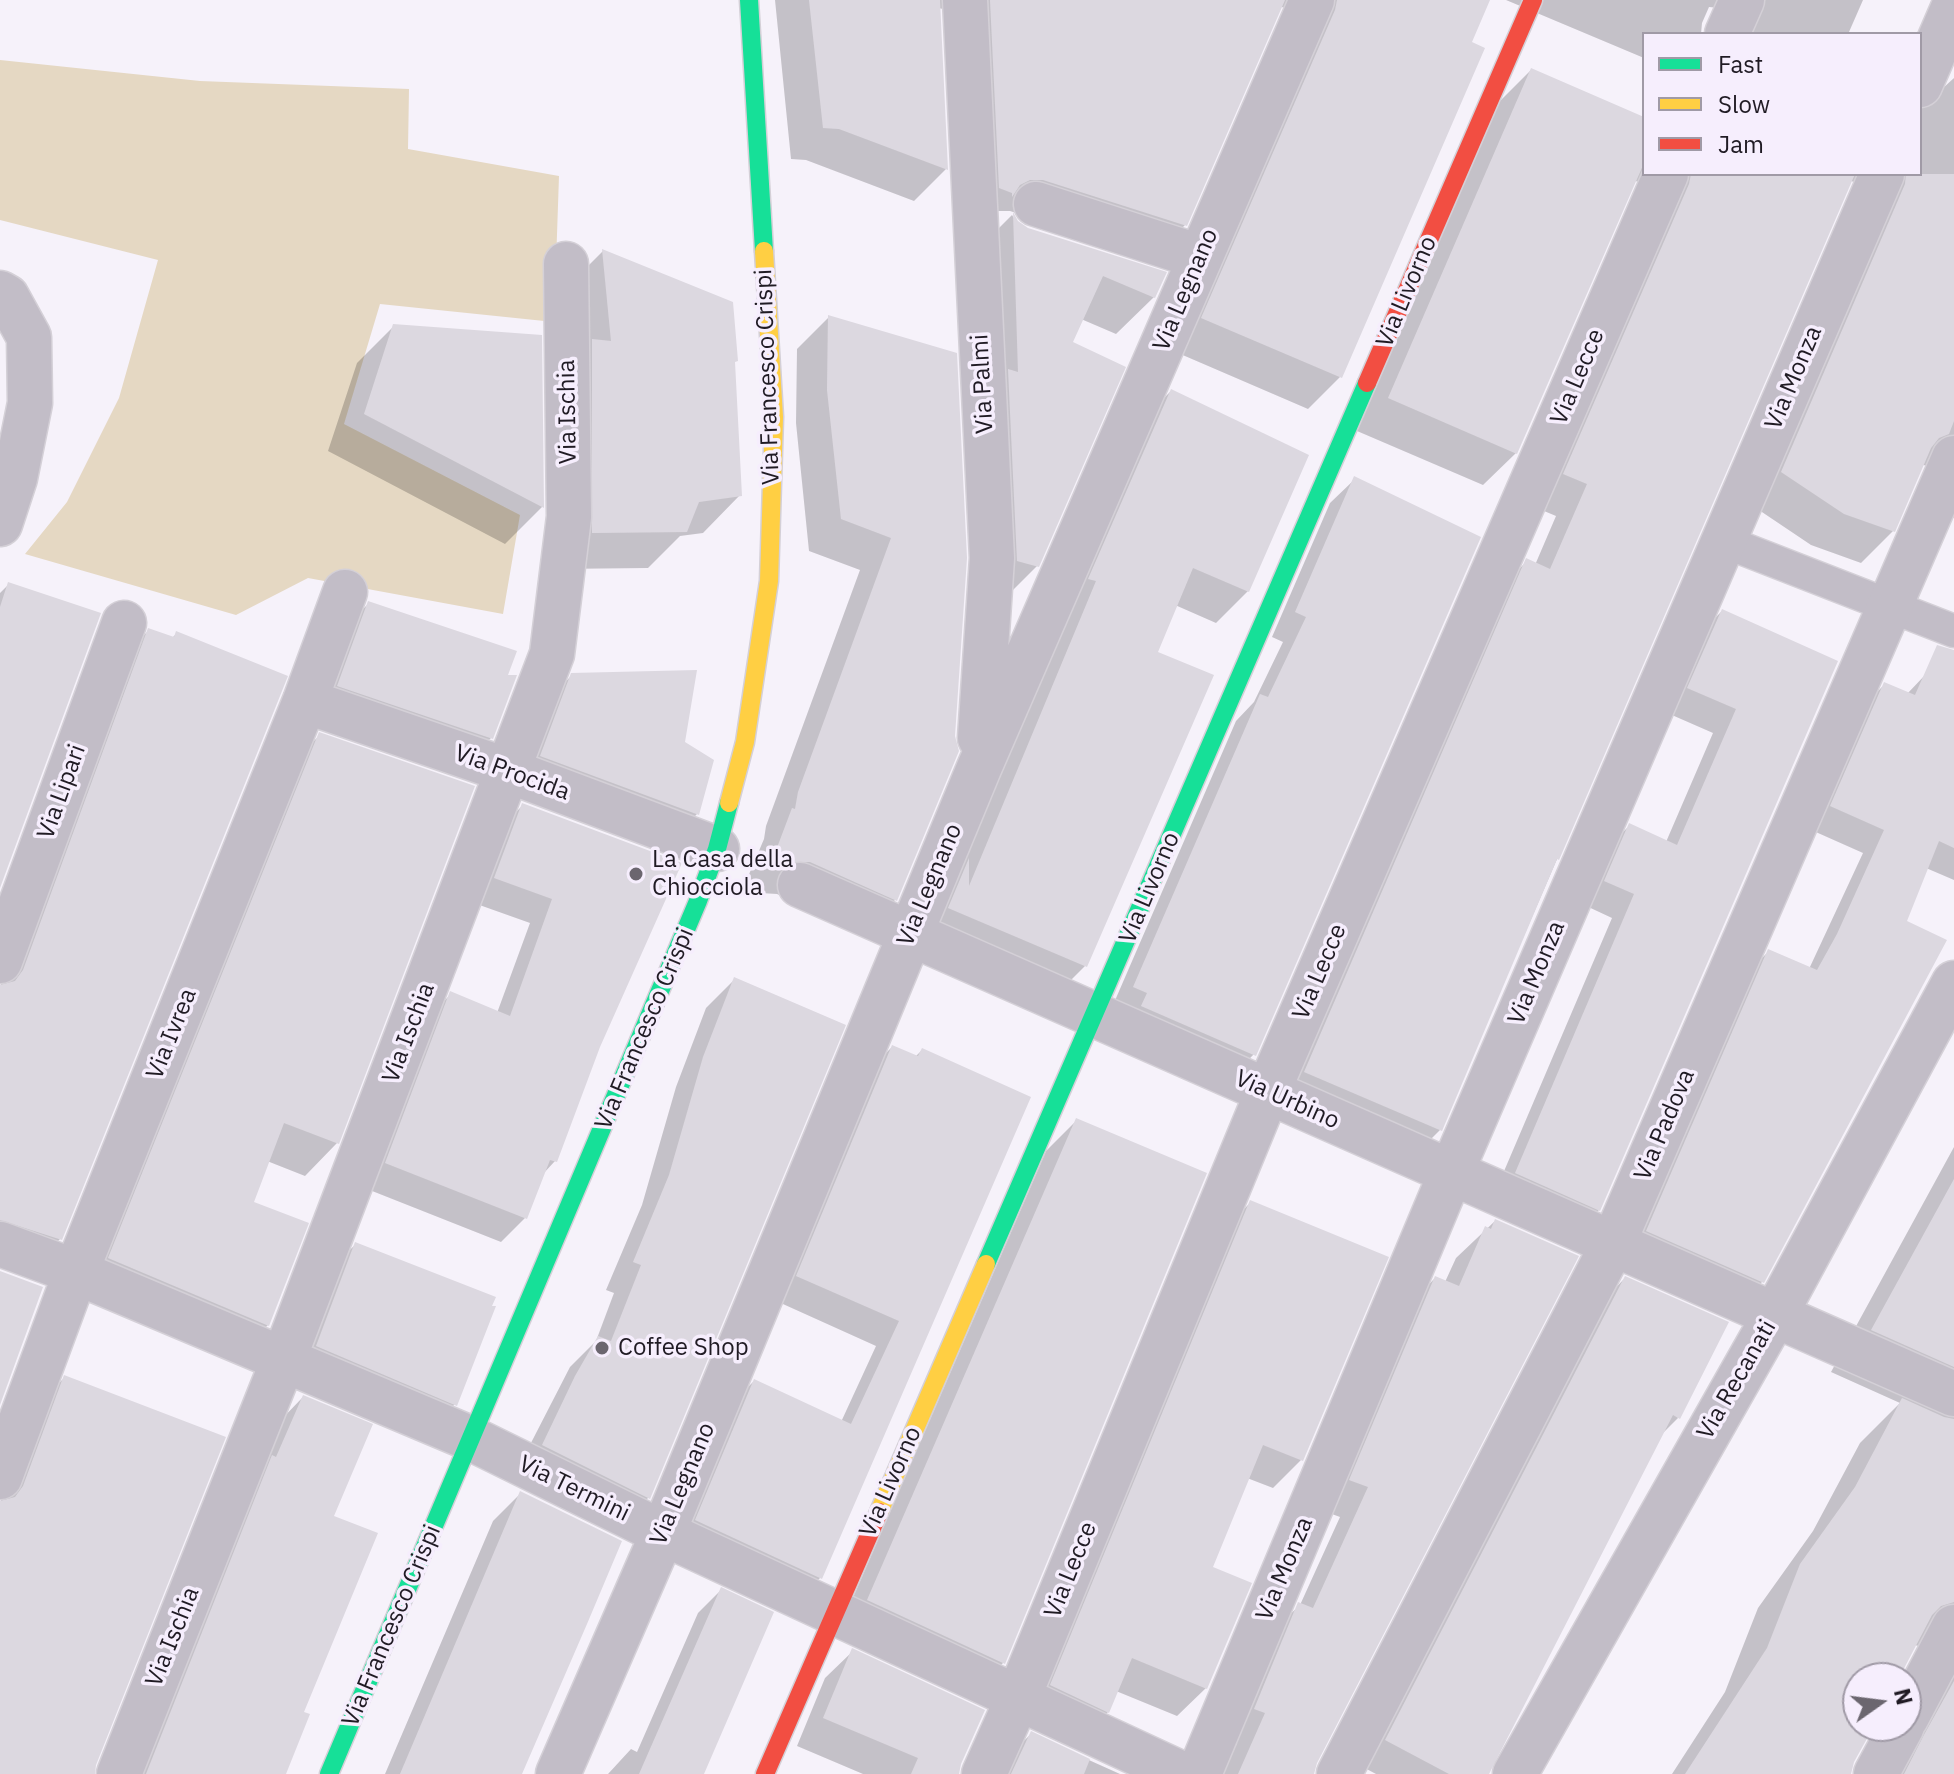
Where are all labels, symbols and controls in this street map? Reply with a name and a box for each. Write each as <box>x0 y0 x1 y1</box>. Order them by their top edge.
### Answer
legend <box>1642 32 1922 176</box>
text: Fast <box>1718 48 1763 80</box>
text: Slow <box>1718 88 1770 120</box>
text: Jam <box>1718 128 1764 160</box>
street label: Via Legnano <box>1147 224 1225 356</box>
street label: Via Livorno <box>1371 232 1443 352</box>
street label: Via Francesco Crispi <box>750 268 786 486</box>
street label: Via Monza <box>1759 322 1829 434</box>
street label: Via Lecce <box>1545 325 1611 429</box>
street label: Via Palmi <box>966 333 1000 435</box>
street label: Via Ischia <box>553 359 583 465</box>
street label: Via Procida <box>451 739 573 807</box>
street label: Via Lipari <box>32 741 92 843</box>
street label: Via Legnano <box>891 819 969 951</box>
street label: Via Livorno <box>1114 828 1186 948</box>
place label: La Casa della Chiocciola <box>652 846 793 902</box>
marker: La Casa della Chiocciola <box>627 865 645 883</box>
street label: Via Monza <box>1502 917 1572 1029</box>
street label: Via Lecce <box>1287 920 1353 1024</box>
street label: Via Francesco Crispi <box>589 924 701 1134</box>
street label: Via Ischia <box>377 979 441 1087</box>
street label: Via Ivrea <box>141 984 203 1084</box>
street label: Via Urbino <box>1230 1064 1344 1136</box>
street label: Via Padova <box>1629 1065 1701 1185</box>
street label: Via Recanati <box>1691 1315 1783 1445</box>
place label: Coffee Shop <box>618 1334 749 1362</box>
marker: Coffee Shop <box>593 1339 611 1357</box>
street label: Via Legnano <box>644 1418 722 1550</box>
street label: Via Livorno <box>854 1422 928 1542</box>
street label: Via Termini <box>514 1450 634 1528</box>
street label: Via Monza <box>1250 1513 1320 1625</box>
street label: Via Lecce <box>1039 1518 1103 1622</box>
street label: Via Francesco Crispi <box>336 1521 448 1731</box>
street label: Via Ischia <box>140 1583 206 1691</box>
north arrow <box>1842 1662 1922 1742</box>
text: N <box>1888 1685 1920 1708</box>

